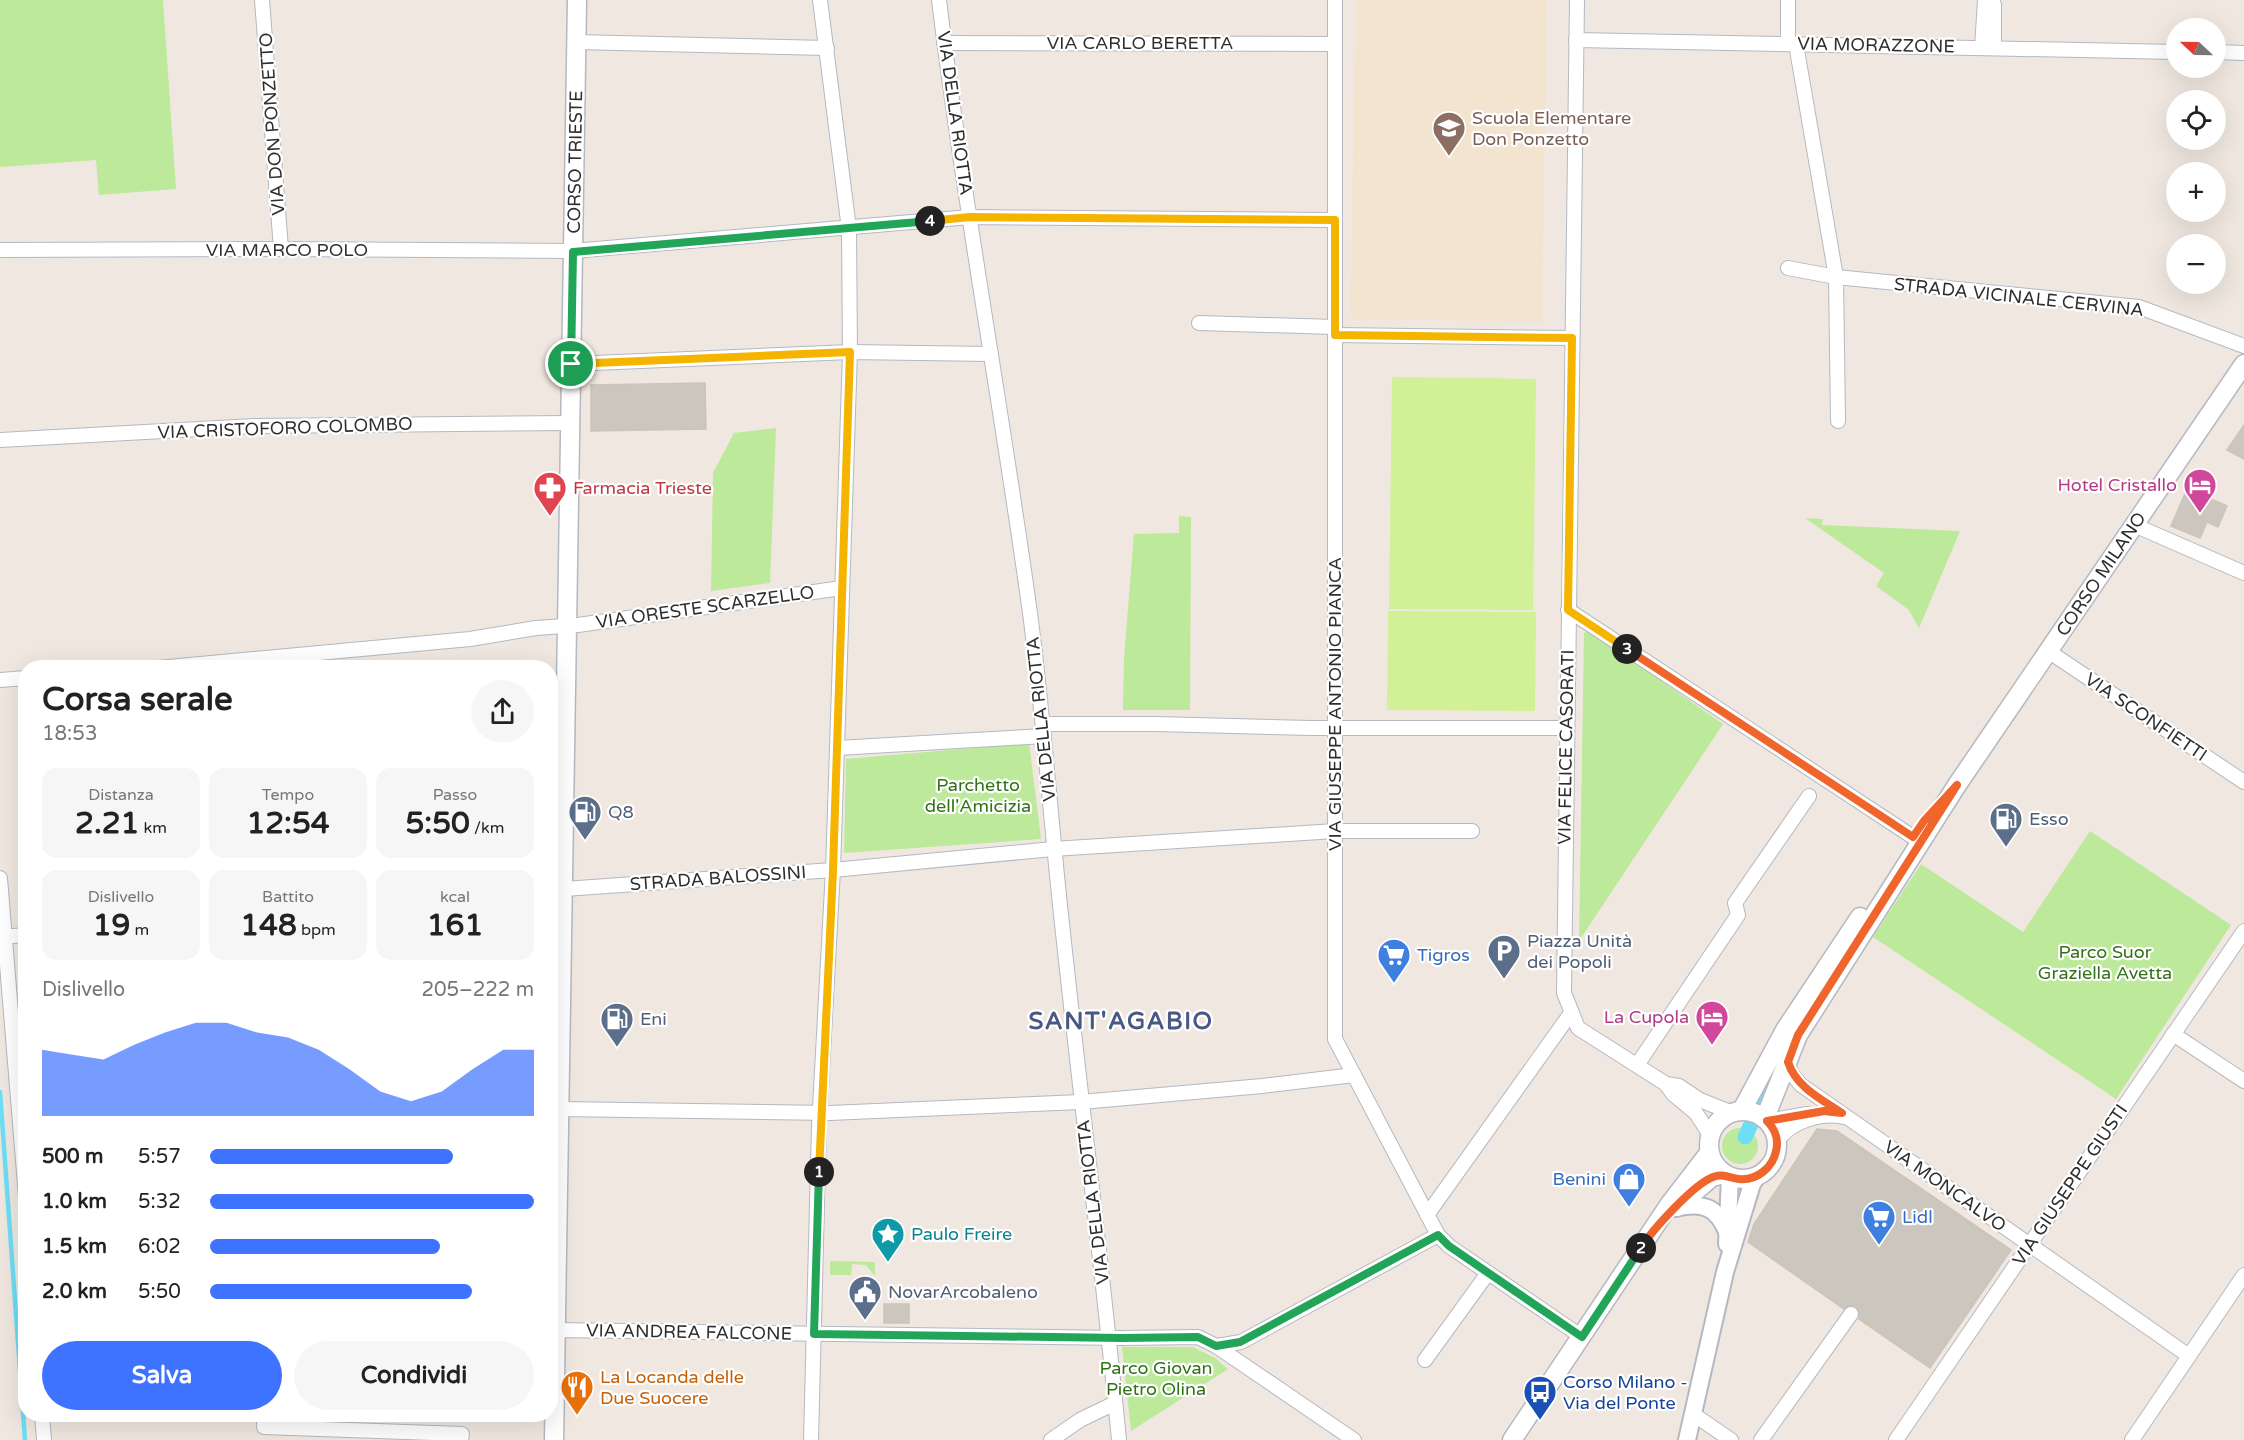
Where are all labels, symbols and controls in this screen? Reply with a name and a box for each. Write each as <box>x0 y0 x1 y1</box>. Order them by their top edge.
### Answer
north arrow <box>2166 18 2226 78</box>
map controls <box>2166 18 2226 294</box>
street label: VIA DELLA RIOTTA <box>933 30 977 196</box>
street label: VIA DON PONZETTO <box>255 32 289 216</box>
street label: VIA CARLO BERETTA <box>1047 32 1233 54</box>
street label: VIA MORAZZONE <box>1797 33 1955 57</box>
street label: CORSO TRIESTE <box>563 90 587 234</box>
button: locate <box>2166 90 2226 150</box>
place label: Scuola Elementare Don Ponzetto <box>1472 107 1631 150</box>
school or university icon: Scuola Elementare Don Ponzetto <box>1431 110 1467 157</box>
button: + <box>2166 162 2226 222</box>
pin: 4 <box>915 206 945 236</box>
text: 4 <box>925 211 935 231</box>
button: − <box>2166 234 2226 294</box>
street label: VIA MARCO POLO <box>206 239 368 261</box>
street label: STRADA VICINALE CERVINA <box>1893 273 2145 321</box>
pin <box>545 338 596 389</box>
icon: arrive <box>554 347 587 380</box>
street label: VIA CRISTOFORO COLOMBO <box>157 413 413 443</box>
hotel icon: Hotel Cristallo <box>2182 467 2218 514</box>
pharmacy icon: Farmacia Trieste <box>532 470 568 517</box>
place label: Hotel Cristallo <box>2057 474 2177 496</box>
place label: Farmacia Trieste <box>573 477 712 499</box>
street label: CORSO MILANO <box>2051 508 2151 640</box>
street label: VIA GIUSEPPE ANTONIO PIANCA <box>1324 557 1346 851</box>
street label: VIA ORESTE SCARZELLO <box>594 581 816 633</box>
pin: 3 <box>1612 634 1642 664</box>
street label: VIA DELLA RIOTTA <box>1021 636 1061 802</box>
text: 3 <box>1622 639 1632 659</box>
street label: VIA FELICE CASORATI <box>1553 649 1579 845</box>
street label: VIA SCONFIETTI <box>2081 668 2211 766</box>
text: Corsa serale <box>42 680 233 719</box>
button: share <box>471 680 534 743</box>
text: 18:53 <box>42 722 97 746</box>
park label: Parchetto dell'Amicizia <box>925 774 1031 817</box>
text: Distanza <box>88 785 154 805</box>
text: Tempo <box>262 785 314 805</box>
text: Passo <box>433 785 477 805</box>
fuel station icon: Q8 <box>567 794 603 841</box>
place label: Q8 <box>608 801 634 823</box>
fuel station icon: Esso <box>1988 801 2024 848</box>
text: 2.21 <box>75 805 139 842</box>
text: 12:54 <box>246 805 330 842</box>
text: 5:50 <box>406 805 470 842</box>
place label: Esso <box>2029 808 2069 830</box>
text: km <box>139 818 167 838</box>
text: /km <box>470 818 504 838</box>
street label: STRADA BALOSSINI <box>629 861 807 895</box>
text: Dislivello <box>88 887 154 907</box>
text: Battito <box>262 887 314 907</box>
text: kcal <box>440 887 470 907</box>
text: 19 <box>93 907 130 944</box>
text: 148 <box>240 907 297 944</box>
text: 161 <box>427 907 483 944</box>
text: m <box>130 920 149 940</box>
text: bpm <box>297 920 336 940</box>
place label: Piazza Unità dei Popoli <box>1527 930 1632 973</box>
parking icon: Piazza Unità dei Popoli <box>1486 933 1522 980</box>
supermarket icon: Tigros <box>1376 937 1412 984</box>
park label: Parco Suor Graziella Avetta <box>2038 941 2172 984</box>
place label: Tigros <box>1417 944 1470 966</box>
text: Dislivello <box>42 978 125 1002</box>
text: 205–222 m <box>421 978 534 1002</box>
hotel icon: La Cupola <box>1694 999 1730 1046</box>
fuel station icon: Eni <box>599 1001 635 1048</box>
place label: La Cupola <box>1604 1006 1689 1028</box>
district label: SANT'AGABIO <box>1028 1007 1214 1036</box>
place label: Eni <box>640 1008 667 1030</box>
street label: VIA GIUSEPPE GIUSTI <box>2008 1100 2132 1270</box>
street label: VIA DELLA RIOTTA <box>1072 1119 1114 1285</box>
street label: VIA MONCALVO <box>1880 1136 2010 1236</box>
text: 500 m <box>42 1145 103 1169</box>
text: 5:57 <box>138 1145 181 1169</box>
pin: 1 <box>804 1157 834 1187</box>
shop icon: Benini <box>1611 1161 1647 1208</box>
text: 1 <box>814 1162 824 1182</box>
place label: Benini <box>1553 1168 1606 1190</box>
text: 1.0 km <box>42 1190 107 1214</box>
text: 5:32 <box>138 1190 181 1214</box>
supermarket icon: Lidl <box>1861 1199 1897 1246</box>
place label: Lidl <box>1902 1206 1933 1228</box>
place icon: Paulo Freire <box>870 1216 906 1263</box>
place label: Paulo Freire <box>911 1223 1012 1245</box>
pin: 2 <box>1626 1233 1656 1263</box>
text: 1.5 km <box>42 1235 107 1259</box>
text: 6:02 <box>138 1235 181 1259</box>
text: 2 <box>1636 1238 1646 1258</box>
public building icon: NovarArcobaleno <box>847 1274 883 1321</box>
text: 2.0 km <box>42 1280 107 1304</box>
text: 5:50 <box>138 1280 181 1304</box>
place label: NovarArcobaleno <box>888 1281 1038 1303</box>
street label: VIA ANDREA FALCONE <box>586 1319 792 1345</box>
button: Salva <box>42 1341 282 1410</box>
button: Condividi <box>294 1341 534 1410</box>
park label: Parco Giovan Pietro Olina <box>1100 1357 1212 1400</box>
place label: La Locanda delle Due Suocere <box>600 1366 744 1409</box>
restaurant icon: La Locanda delle Due Suocere <box>559 1369 595 1416</box>
place label: Corso Milano - Via del Ponte <box>1563 1371 1688 1414</box>
bus stop icon: Corso Milano - Via del Ponte <box>1522 1374 1558 1421</box>

